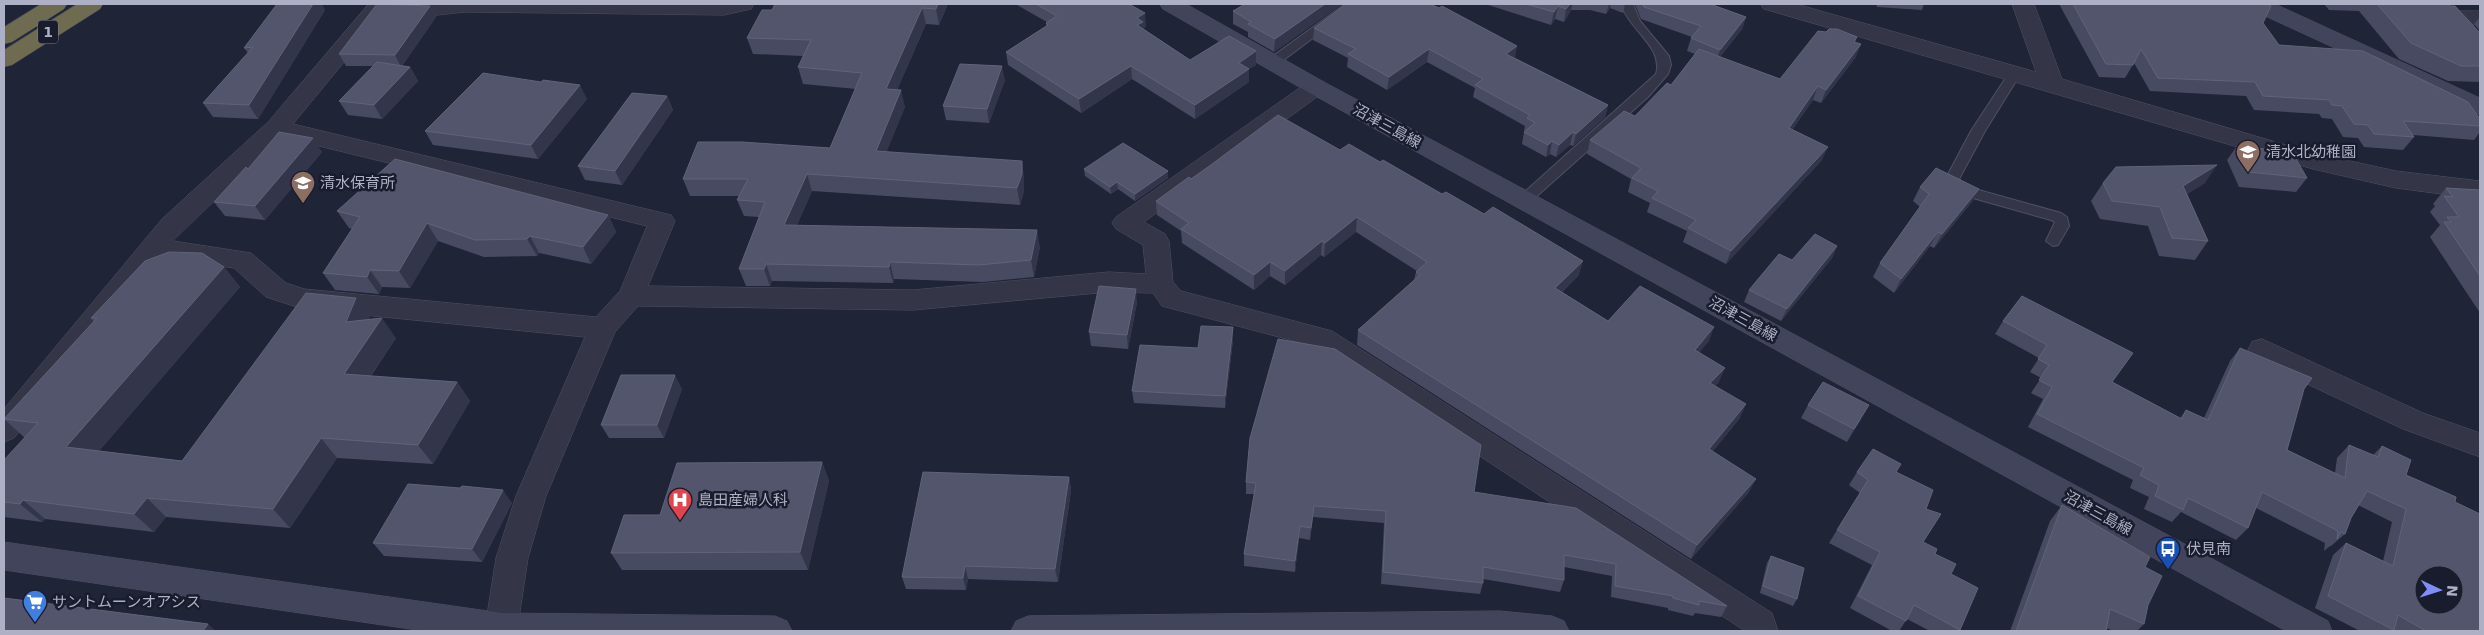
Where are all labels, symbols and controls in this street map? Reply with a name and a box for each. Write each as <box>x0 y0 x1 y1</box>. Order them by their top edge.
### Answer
road number: 1 <box>38 21 58 44</box>
street label: 沼津三島線 <box>1350 100 1424 152</box>
school or university icon: 清水北幼稚園 <box>2235 139 2261 173</box>
place label: 清水北幼稚園 <box>2266 143 2356 161</box>
school or university icon: 清水保育所 <box>290 170 316 204</box>
place label: 清水保育所 <box>320 174 395 192</box>
street label: 沼津三島線 <box>1706 293 1780 345</box>
hospital icon: 島田産婦人科 <box>667 487 693 521</box>
street label: 沼津三島線 <box>2061 487 2135 539</box>
place label: 島田産婦人科 <box>698 491 788 509</box>
bus stop icon: 伏見南 <box>2155 536 2181 570</box>
place label: 伏見南 <box>2186 540 2231 558</box>
north arrow <box>2414 565 2464 615</box>
text: N <box>2444 585 2460 597</box>
supermarket icon: サントムーンオアシス <box>22 589 48 623</box>
place label: サントムーンオアシス <box>52 593 201 611</box>

